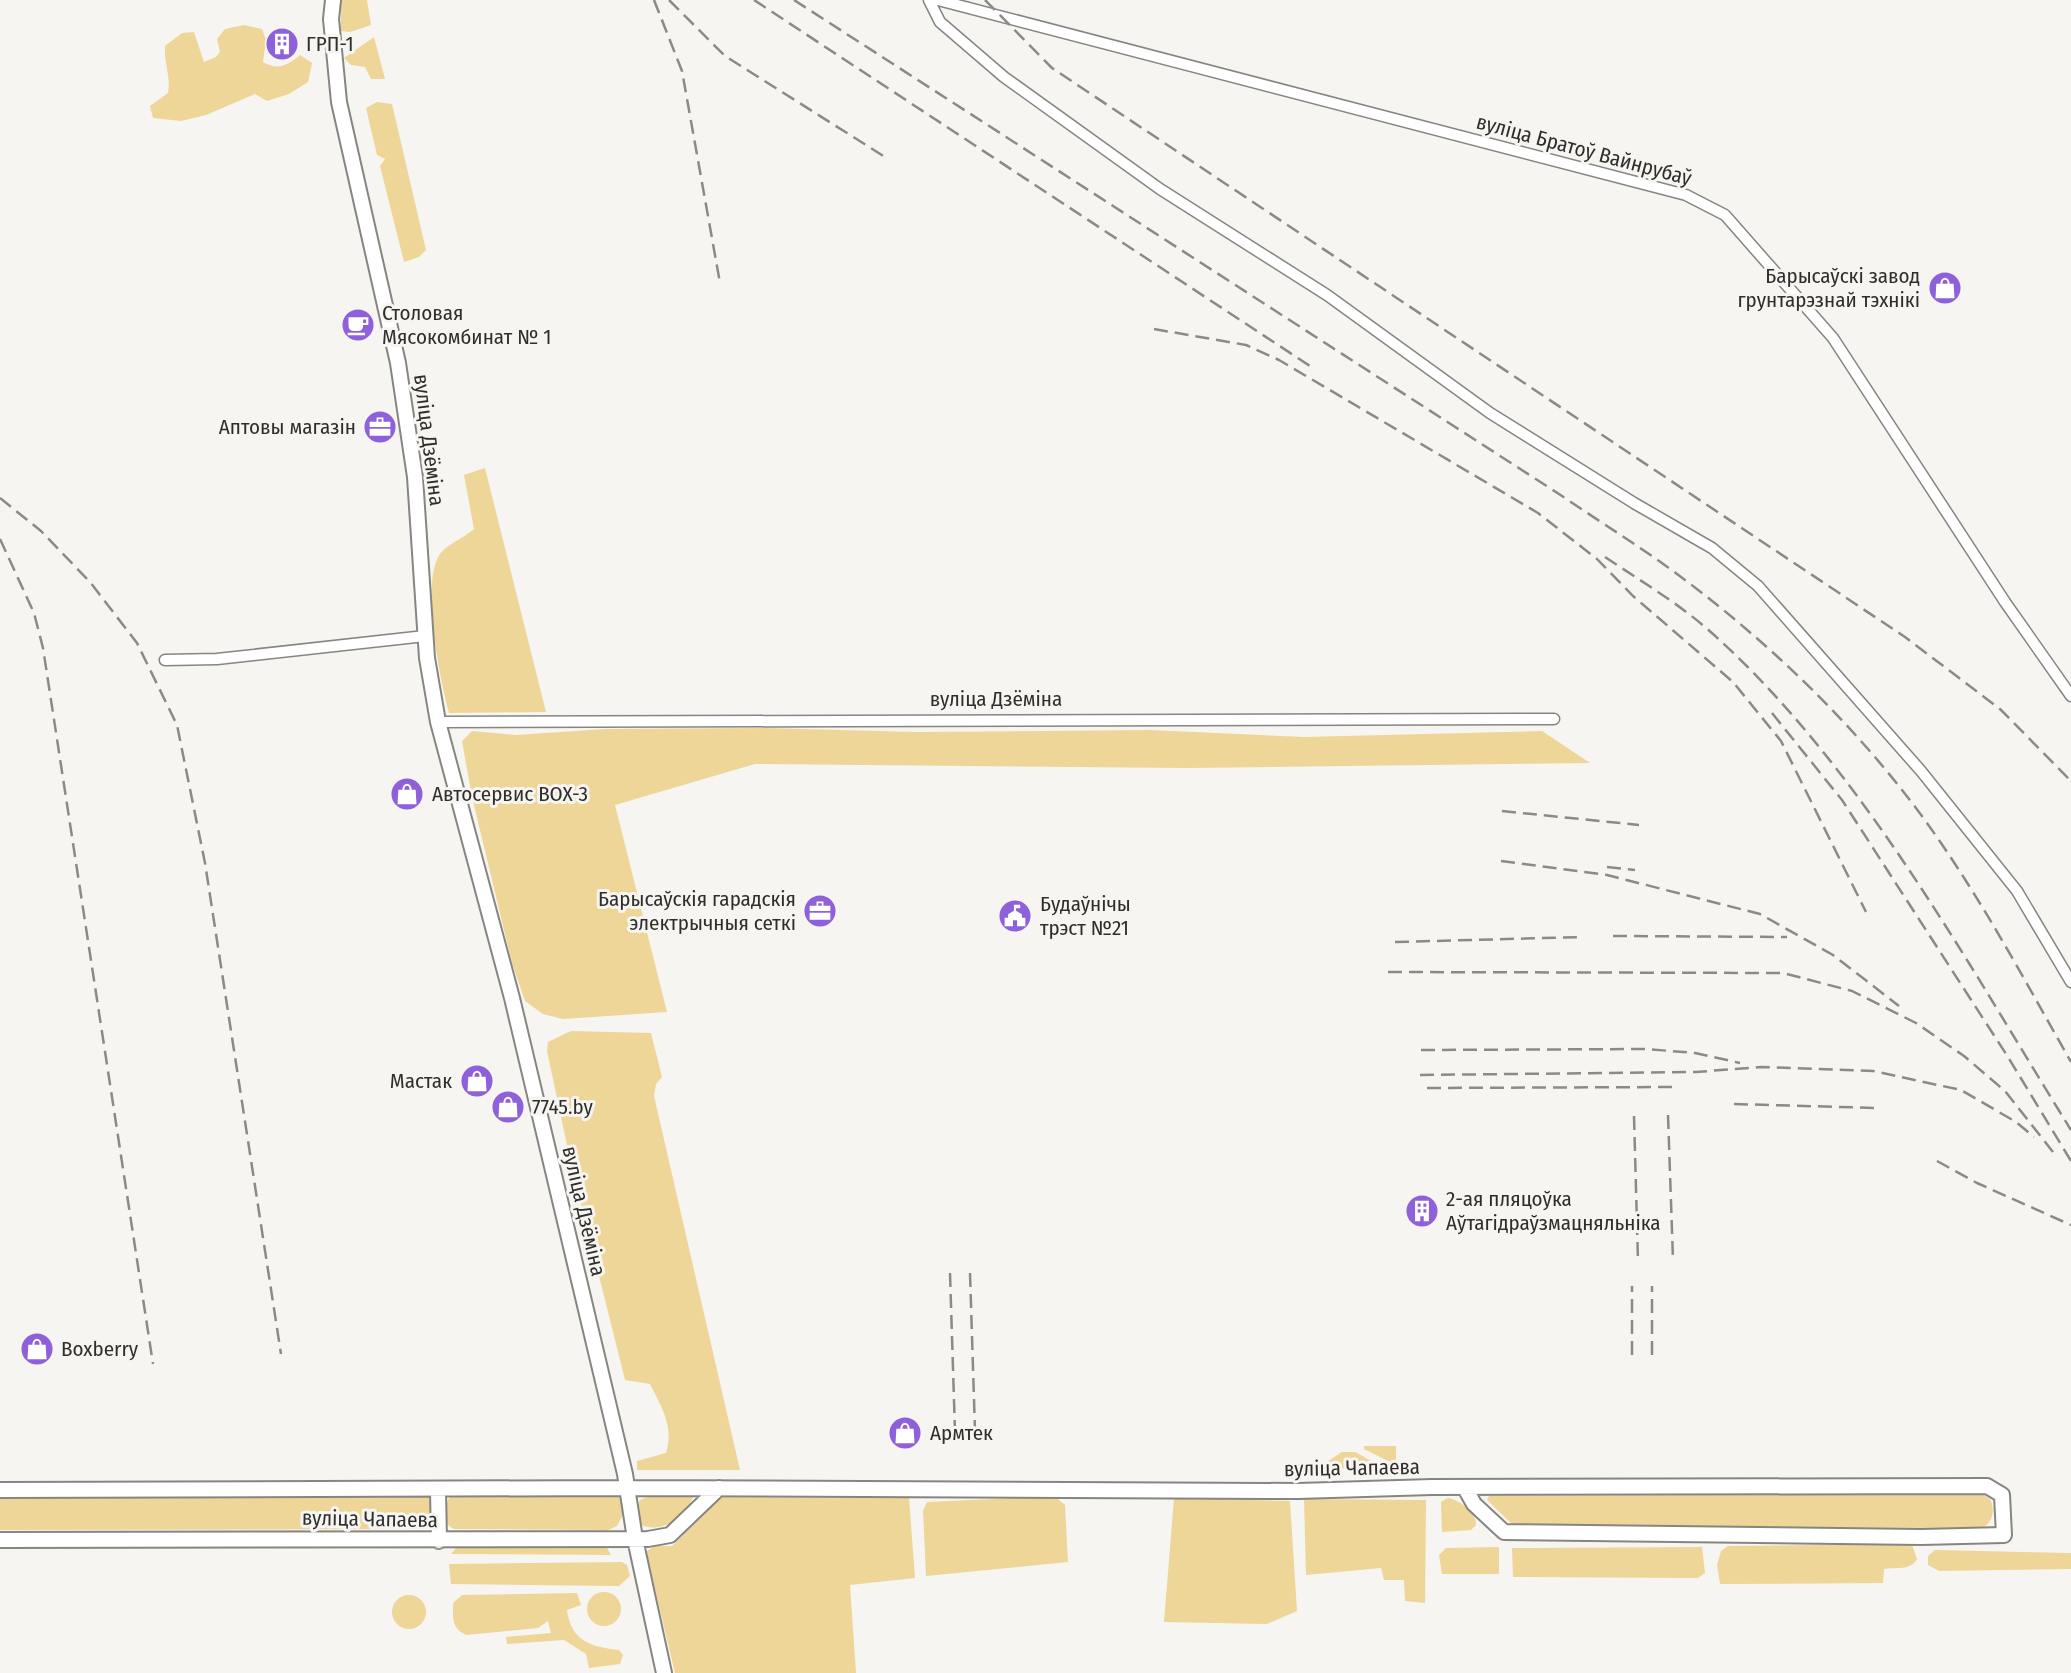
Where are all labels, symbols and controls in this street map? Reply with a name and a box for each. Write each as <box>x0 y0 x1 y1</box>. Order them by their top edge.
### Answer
building icon: ГРП-1 <box>263 25 301 63</box>
place label: ГРП-1 <box>306 31 354 57</box>
street label: вуліца Братоў Вайнрубаў <box>1474 109 1695 191</box>
place label: Барысаўскі завод грунтарэзнай тэхнікі <box>1737 263 1920 313</box>
shop icon: Барысаўскі завод грунтарэзнай тэхнікі <box>1926 269 1964 307</box>
place label: Столовая Мясокомбинат № 1 <box>382 300 551 350</box>
cafe icon: Столовая Мясокомбинат № 1 <box>339 306 377 344</box>
street label: вуліца Дзёміна <box>408 373 450 507</box>
office icon: Аптовы магазін <box>361 408 399 446</box>
place label: Аптовы магазін <box>219 414 356 440</box>
street label: вуліца Дзёміна <box>930 686 1062 712</box>
shop icon: Автосервис BOX-3 <box>388 775 426 813</box>
place label: Автосервис BOX-3 <box>432 781 588 807</box>
place label: Барысаўскія гарадскія электрычныя сеткі <box>598 886 796 936</box>
place label: Будаўнічы трэст №21 <box>1040 891 1131 941</box>
office icon: Барысаўскія гарадскія электрычныя сеткі <box>801 892 839 930</box>
public building icon: Будаўнічы трэст №21 <box>996 897 1034 935</box>
shop icon: Мастак <box>458 1062 496 1100</box>
place label: Мастак <box>390 1068 452 1094</box>
shop icon: 7745.by <box>489 1088 527 1126</box>
place label: 7745.by <box>532 1094 594 1120</box>
street label: вуліца Дзёміна <box>556 1143 612 1279</box>
place label: 2-ая пляцоўка Аўтагідраўзмацняльніка <box>1446 1186 1661 1236</box>
building icon: 2-ая пляцоўка Аўтагідраўзмацняльніка <box>1403 1192 1441 1230</box>
shop icon: Boxberry <box>18 1330 56 1368</box>
place label: Boxberry <box>61 1336 139 1362</box>
shop icon: Армтек <box>886 1414 924 1452</box>
place label: Армтек <box>930 1420 993 1446</box>
street label: вуліца Чапаева <box>1284 1454 1420 1482</box>
street label: вуліца Чапаева <box>302 1505 438 1533</box>

